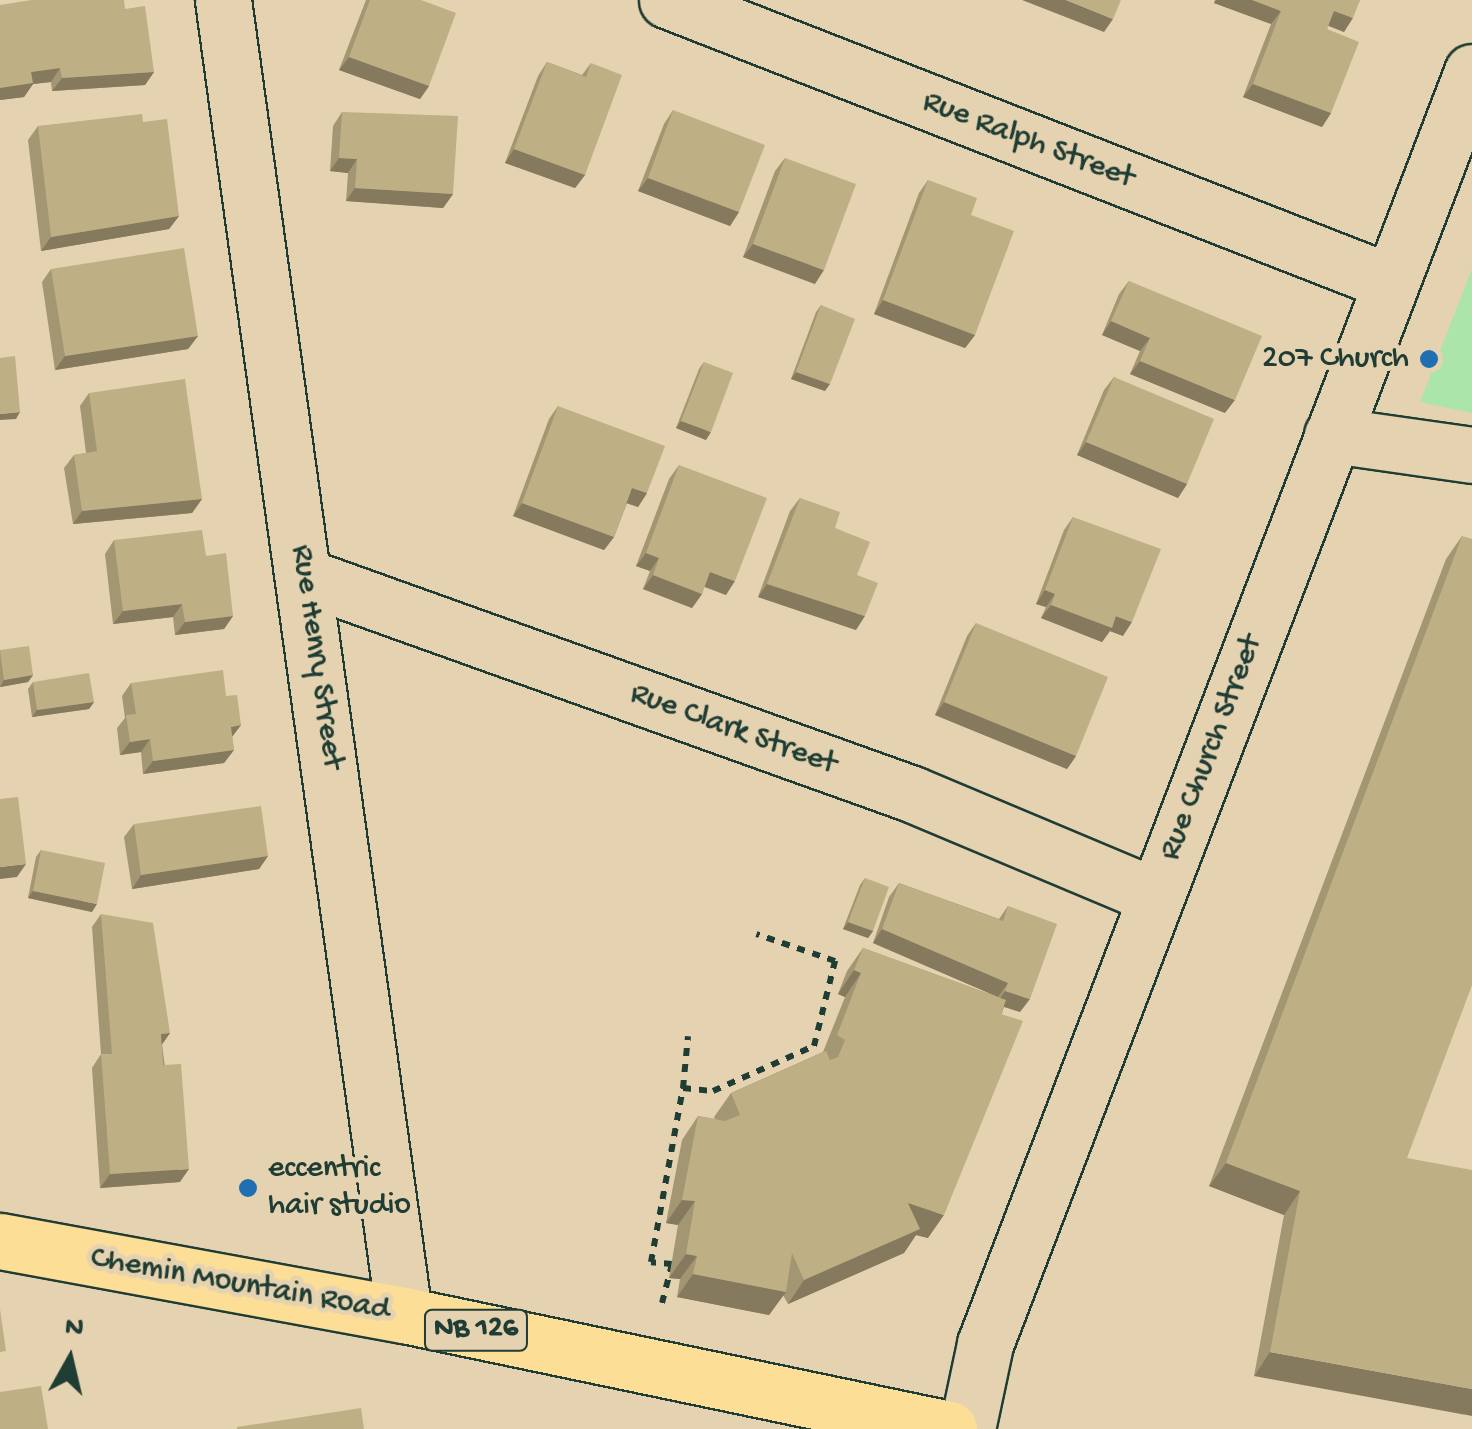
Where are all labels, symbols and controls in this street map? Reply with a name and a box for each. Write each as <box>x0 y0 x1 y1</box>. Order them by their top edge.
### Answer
street label: Rue Ralph Street <box>917 83 1139 199</box>
place label: 207 Church <box>1262 340 1409 378</box>
marker: 207 Church <box>1418 348 1440 370</box>
street label: Rue Henry Street <box>281 543 351 771</box>
street label: Rue Church Street <box>1151 630 1273 866</box>
street label: Rue Clark Street <box>625 675 841 785</box>
place label: eccentric hair studio <box>268 1151 411 1226</box>
marker: eccentric hair studio <box>237 1177 259 1199</box>
street label: Chemin Mountain Road <box>87 1240 393 1330</box>
road number: NB 126 <box>424 1305 528 1355</box>
north arrow <box>20 1309 120 1409</box>
text: N <box>63 1311 86 1346</box>

